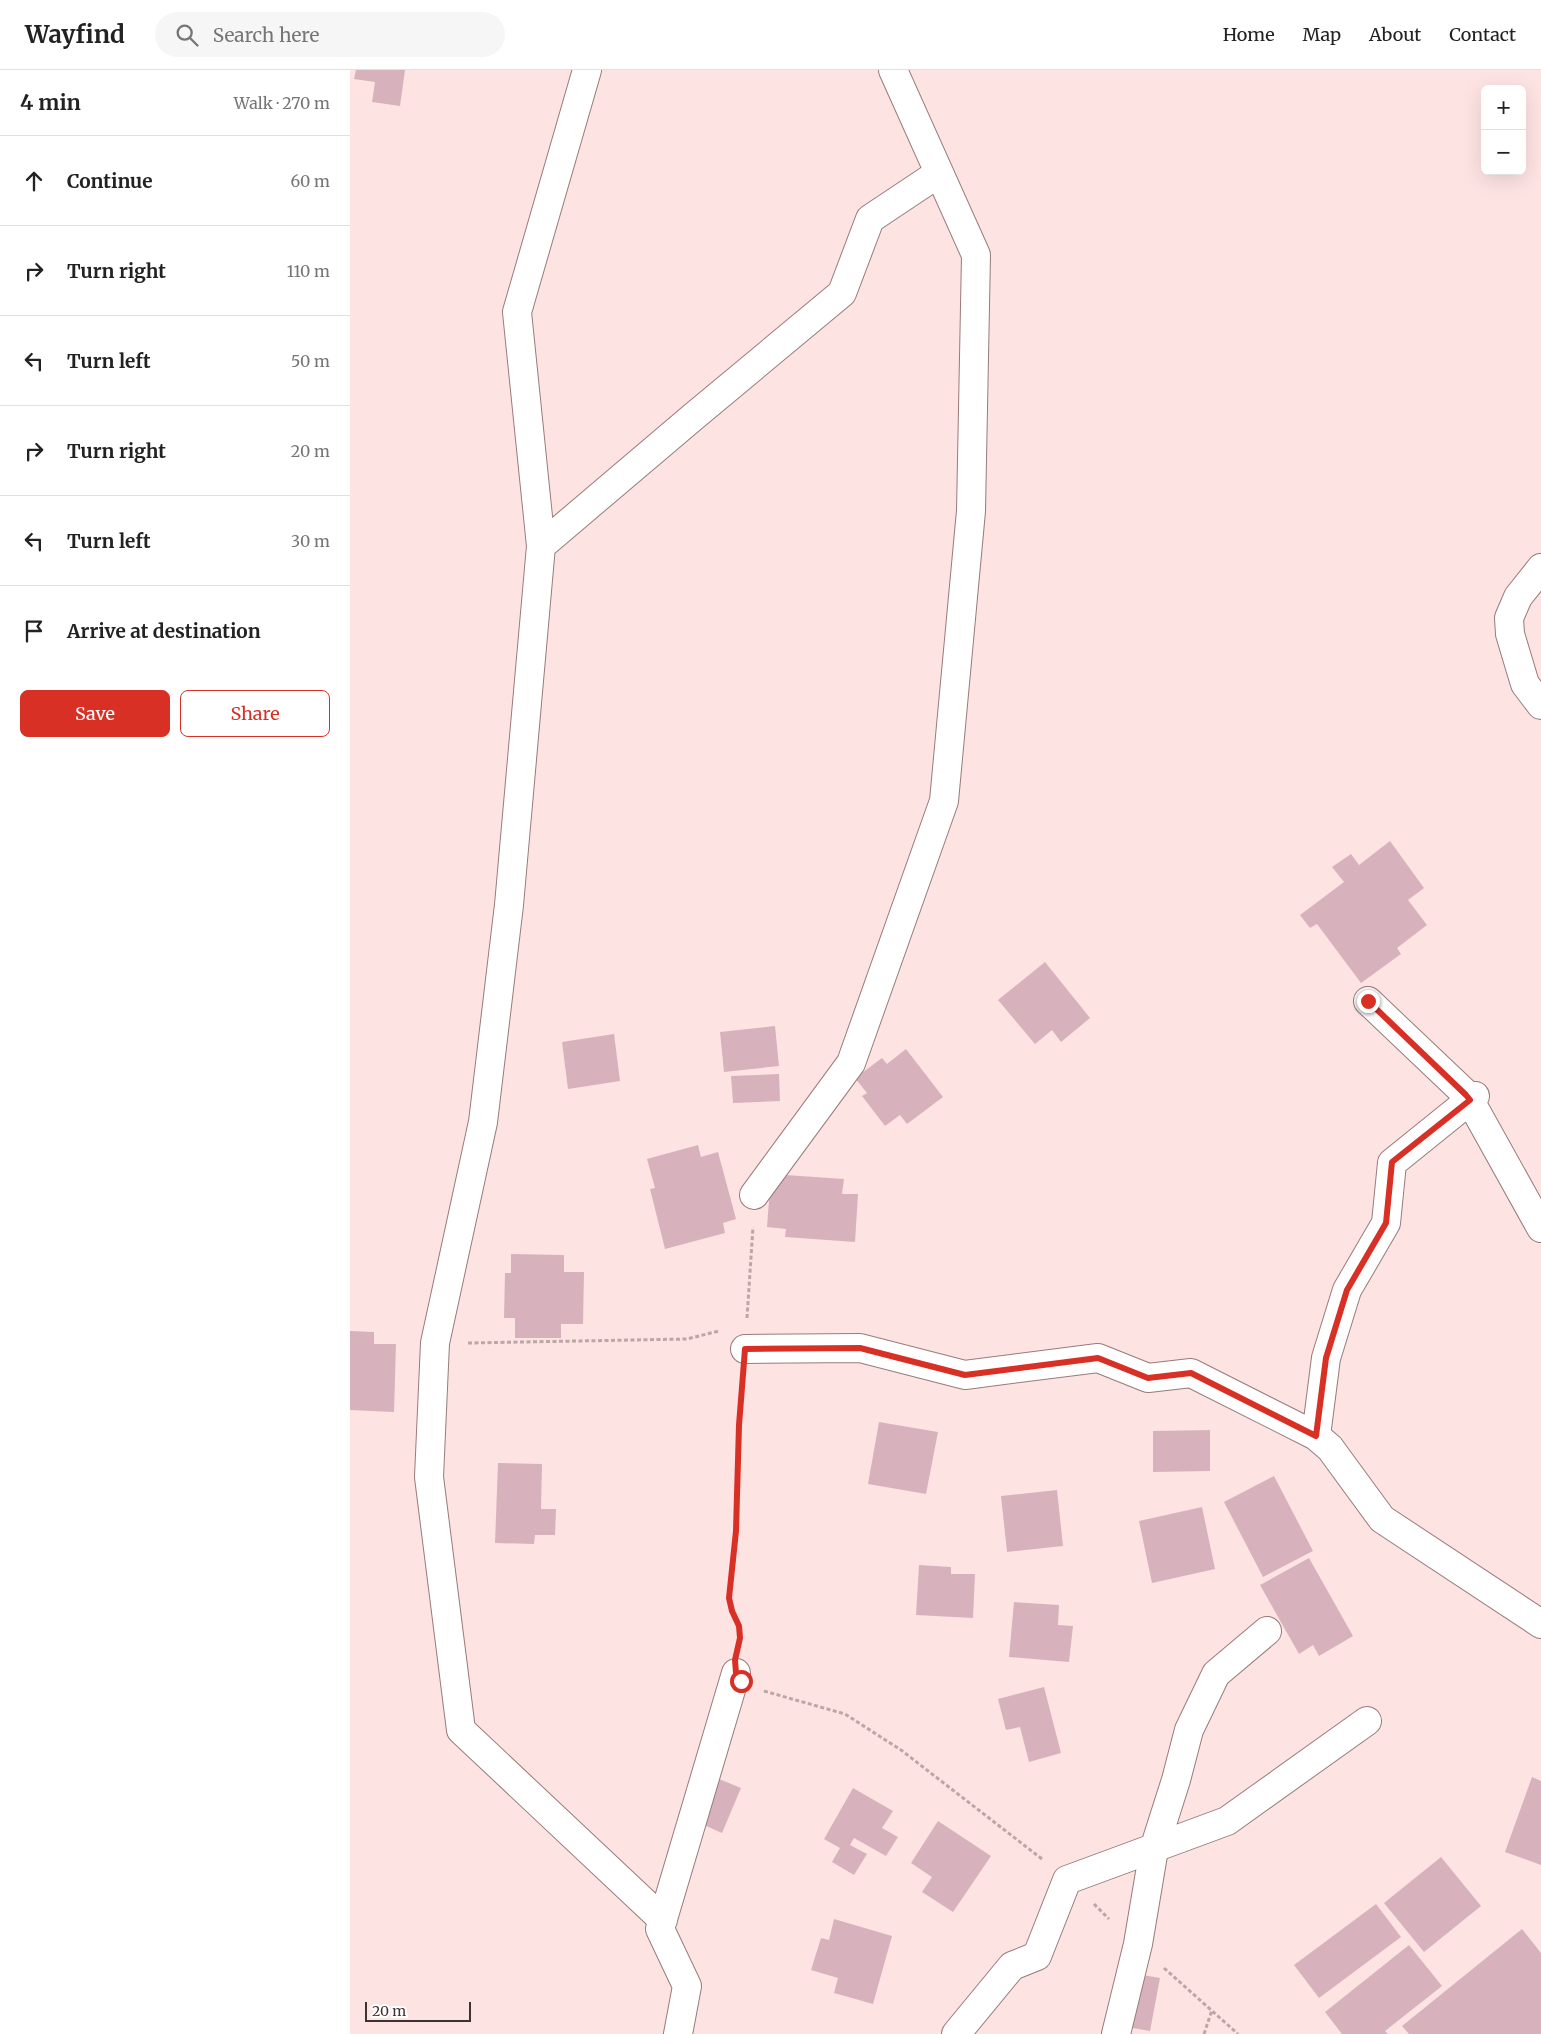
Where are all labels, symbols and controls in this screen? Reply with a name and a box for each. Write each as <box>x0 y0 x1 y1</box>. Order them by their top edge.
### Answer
search box <box>155 12 505 57</box>
text: Wayfind <box>25 19 125 50</box>
icon: search <box>173 21 201 49</box>
text: Search here <box>213 23 319 47</box>
text: Home <box>1223 23 1275 46</box>
text: Map <box>1303 23 1341 46</box>
text: About <box>1369 23 1421 46</box>
text: Contact <box>1449 23 1516 46</box>
map controls <box>1481 85 1526 175</box>
button: + <box>1481 85 1526 130</box>
text: 4 min <box>20 89 81 116</box>
text: Walk · 270 m <box>234 93 330 113</box>
button: − <box>1481 130 1526 175</box>
icon: ahead <box>20 167 48 195</box>
text: Continue <box>67 169 153 193</box>
text: 60 m <box>290 171 330 191</box>
icon: right <box>20 257 48 285</box>
text: Turn right <box>67 259 166 283</box>
text: 110 m <box>287 261 330 281</box>
icon: left <box>20 347 48 375</box>
text: Turn left <box>67 349 151 373</box>
text: 50 m <box>291 351 330 371</box>
icon: right <box>20 437 48 465</box>
text: Turn right <box>67 439 166 463</box>
text: 20 m <box>291 441 330 461</box>
icon: left <box>20 527 48 555</box>
text: Turn left <box>67 529 151 553</box>
text: 30 m <box>291 531 330 551</box>
icon: arrive <box>20 617 48 645</box>
text: Arrive at destination <box>67 619 261 643</box>
button: Save <box>20 690 170 737</box>
button: Share <box>180 690 330 737</box>
route end <box>1357 990 1380 1013</box>
route start <box>730 1670 753 1693</box>
scale bar <box>365 1999 471 2022</box>
text: 20 m <box>372 2002 406 2020</box>

